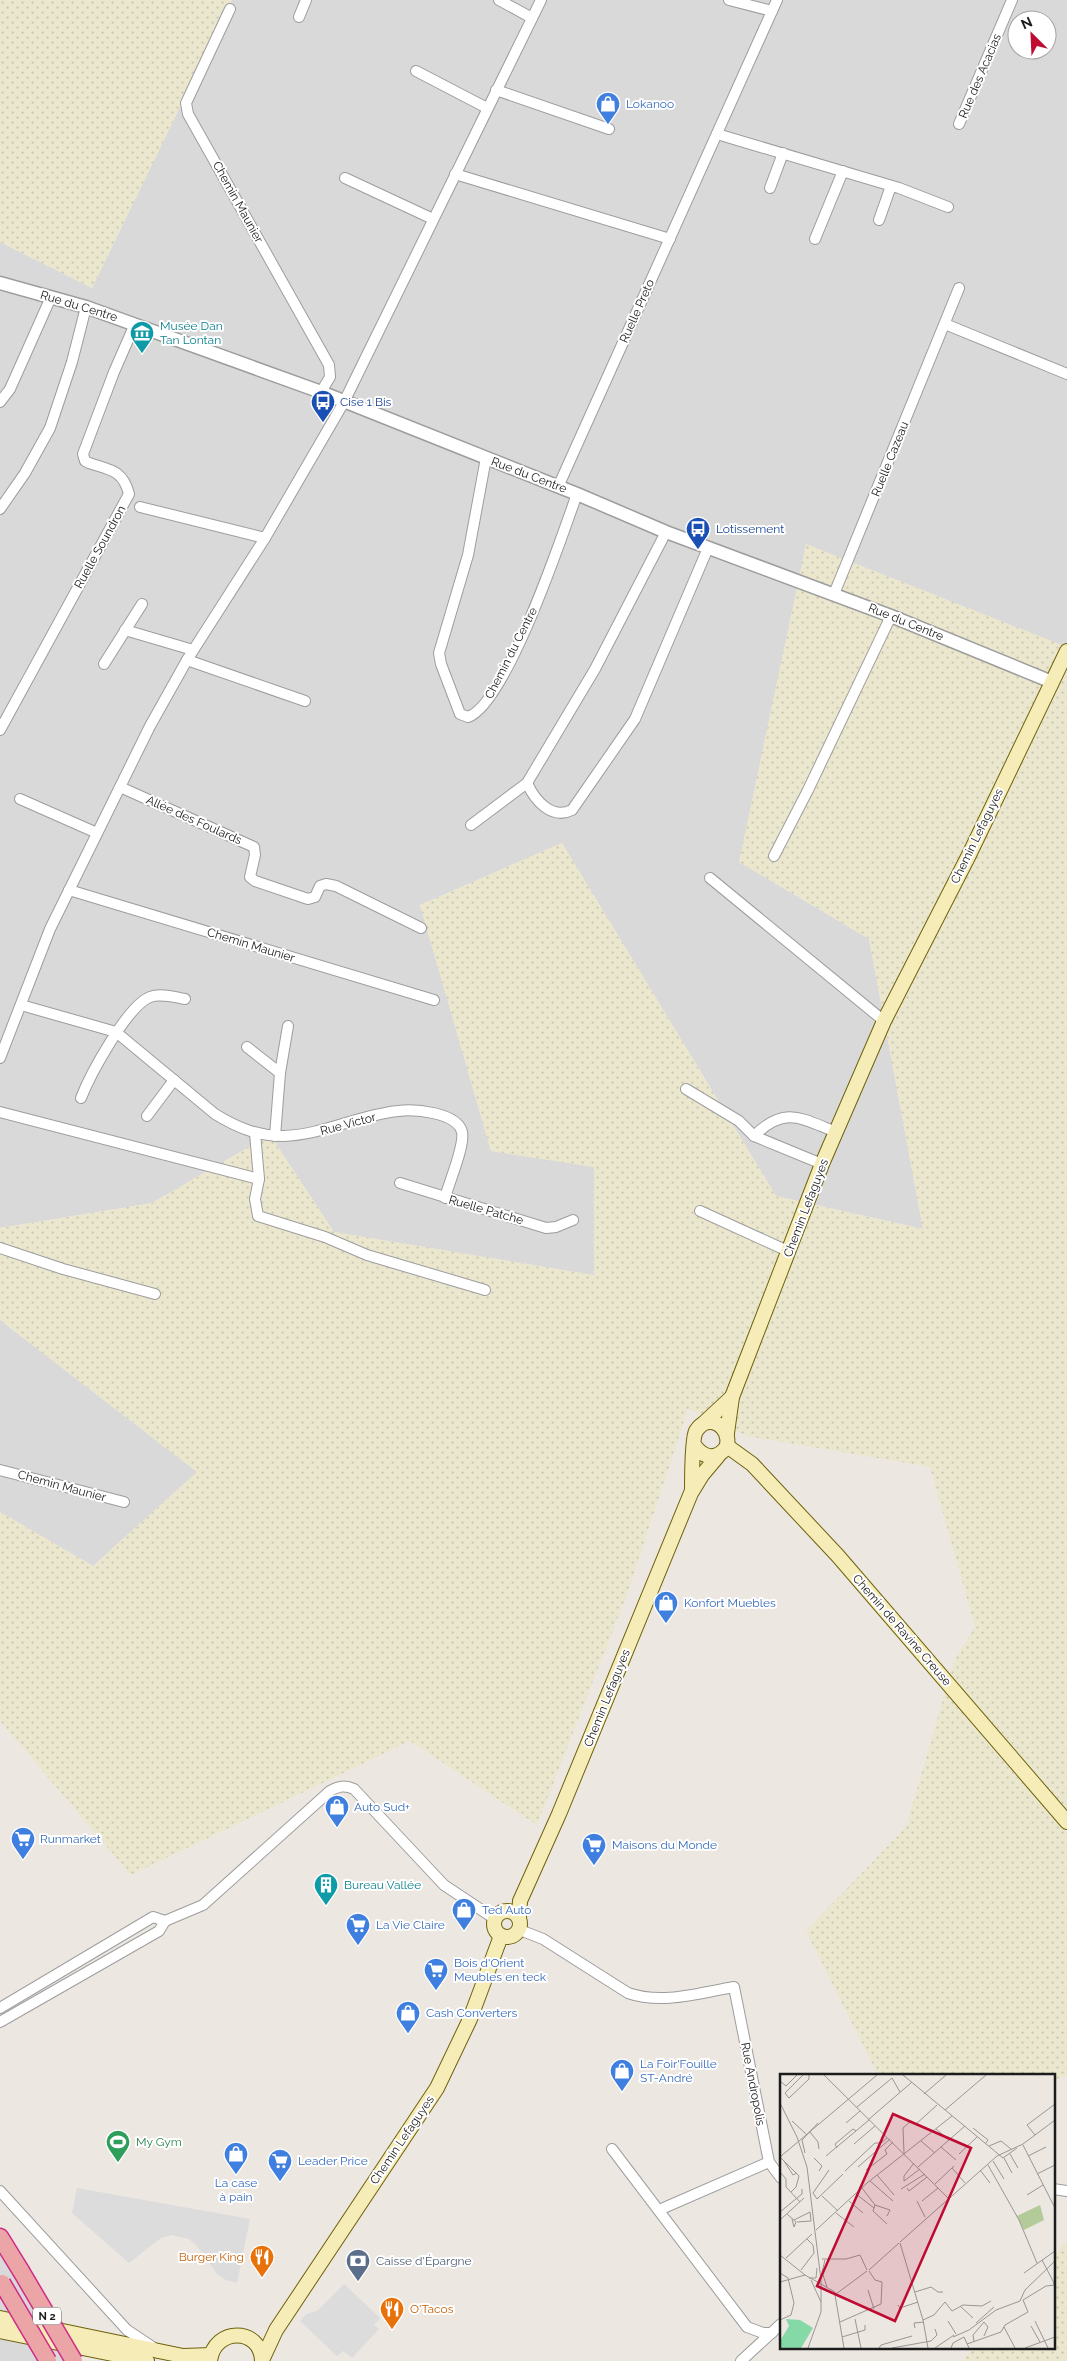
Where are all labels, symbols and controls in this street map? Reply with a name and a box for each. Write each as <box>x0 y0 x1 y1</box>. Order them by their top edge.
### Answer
north arrow <box>1007 10 1057 60</box>
text: N <box>1019 14 1035 33</box>
street label: Rue des Acacias <box>956 31 1004 120</box>
shop icon: Lokanoo <box>595 91 621 125</box>
place label: Lokanoo <box>626 97 674 111</box>
street label: Chemin Maunier <box>210 159 267 246</box>
street label: Ruelle Preto <box>617 277 657 345</box>
street label: Rue du Centre <box>39 288 119 324</box>
place label: Musée Dan Tan Lontan <box>160 319 223 347</box>
museum icon: Musée Dan Tan Lontan <box>129 320 155 354</box>
bus stop icon: Cise 1 Bis <box>310 389 336 423</box>
place label: Cise 1 Bis <box>340 395 392 409</box>
street label: Ruelle Cazeau <box>869 419 911 499</box>
street label: Rue du Centre <box>489 454 569 496</box>
street label: Ruelle Soundron <box>71 503 129 591</box>
bus stop icon: Lotissement <box>685 516 711 550</box>
place label: Lotissement <box>716 522 784 536</box>
street label: Rue du Centre <box>866 601 946 643</box>
street label: Chemin du Centre <box>482 605 540 701</box>
street label: Chemin Lefaguyes <box>948 786 1006 886</box>
street label: Allée des Foulards <box>144 793 244 847</box>
street label: Chemin Maunier <box>205 925 297 965</box>
street label: Rue Victor <box>319 1110 378 1138</box>
street label: Chemin Lefaguyes <box>781 1157 831 1259</box>
street label: Ruelle Patche <box>447 1193 525 1227</box>
street label: Chemin Maunier <box>16 1467 109 1505</box>
street label: Chemin de Ravine Creuse <box>850 1571 954 1689</box>
shop icon: Konfort Muebles <box>653 1590 679 1624</box>
place label: Konfort Muebles <box>684 1596 776 1610</box>
street label: Chemin Lefaguyes <box>581 1647 633 1749</box>
shop icon: Auto Sud+ <box>324 1794 350 1828</box>
place label: Auto Sud+ <box>354 1800 410 1814</box>
supermarket icon: Runmarket <box>10 1826 36 1860</box>
place label: Runmarket <box>40 1832 101 1846</box>
supermarket icon: Maisons du Monde <box>581 1832 607 1866</box>
place label: Maisons du Monde <box>612 1838 717 1852</box>
building icon: Bureau Vallée <box>313 1872 339 1906</box>
place label: Bureau Vallée <box>344 1878 421 1892</box>
shop icon: Ted Auto <box>451 1897 477 1931</box>
place label: Ted Auto <box>482 1903 531 1917</box>
supermarket icon: La Vie Claire <box>345 1912 371 1946</box>
place label: La Vie Claire <box>376 1918 445 1932</box>
place label: Bois d'Orient Meubles en teck <box>454 1956 547 1984</box>
supermarket icon: Bois d'Orient Meubles en teck <box>423 1957 449 1991</box>
shop icon: Cash Converters <box>395 2000 421 2034</box>
place label: Cash Converters <box>426 2006 517 2020</box>
street label: Rue Andropolis <box>738 2041 768 2127</box>
place label: La Foir'Fouille ST-André <box>640 2057 717 2085</box>
shop icon: La Foir'Fouille ST-André <box>609 2058 635 2092</box>
inset map <box>780 2074 1054 2348</box>
street label: Chemin Lefaguyes <box>367 2093 437 2187</box>
sports icon: My Gym <box>105 2129 131 2163</box>
place label: My Gym <box>136 2135 182 2149</box>
shop icon: La case à pain <box>223 2141 249 2175</box>
supermarket icon: Leader Price <box>267 2148 293 2182</box>
place label: Leader Price <box>298 2154 368 2168</box>
place label: La case à pain <box>215 2176 257 2204</box>
restaurant icon: Burger King <box>249 2244 275 2278</box>
bank icon: Caisse d'Épargne <box>345 2248 371 2282</box>
place label: Burger King <box>179 2250 244 2264</box>
place label: Caisse d'Épargne <box>376 2254 472 2268</box>
restaurant icon: O'Tacos <box>379 2296 405 2330</box>
place label: O'Tacos <box>410 2302 454 2316</box>
road number: N 2 <box>33 2308 61 2324</box>

